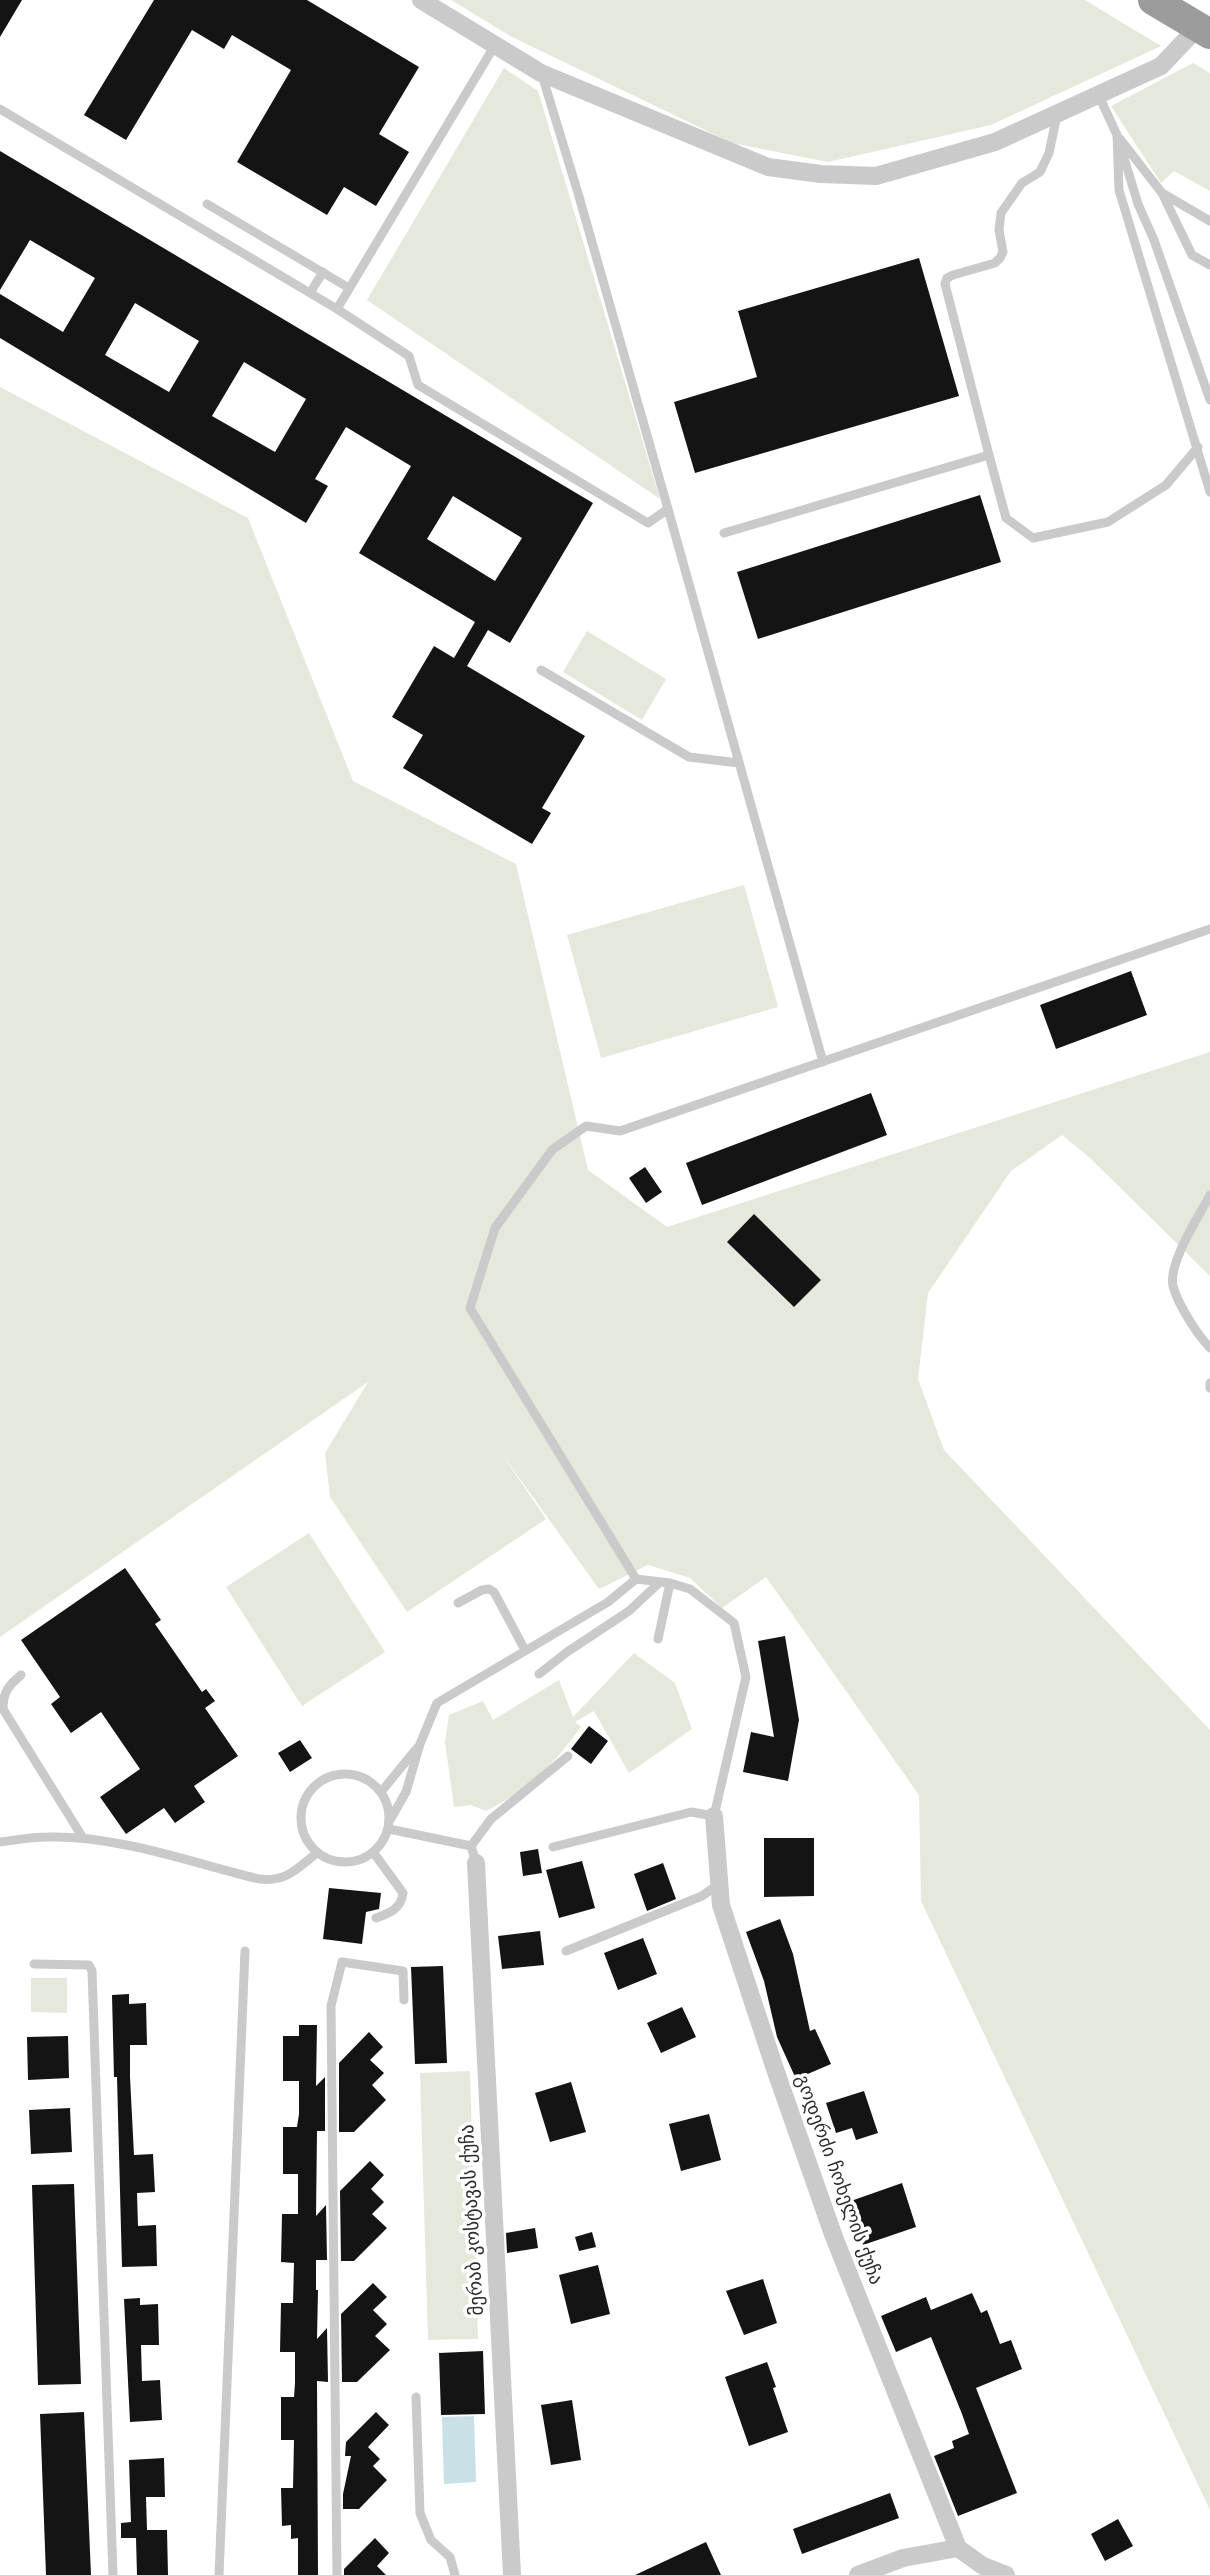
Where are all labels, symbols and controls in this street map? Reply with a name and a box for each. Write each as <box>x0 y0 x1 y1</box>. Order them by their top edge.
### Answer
street label: გოდერძი ჩოხელის ქუჩა <box>789 2072 887 2288</box>
street label: მერაბ კოსტავას ქუჩა <box>457 2124 489 2316</box>

